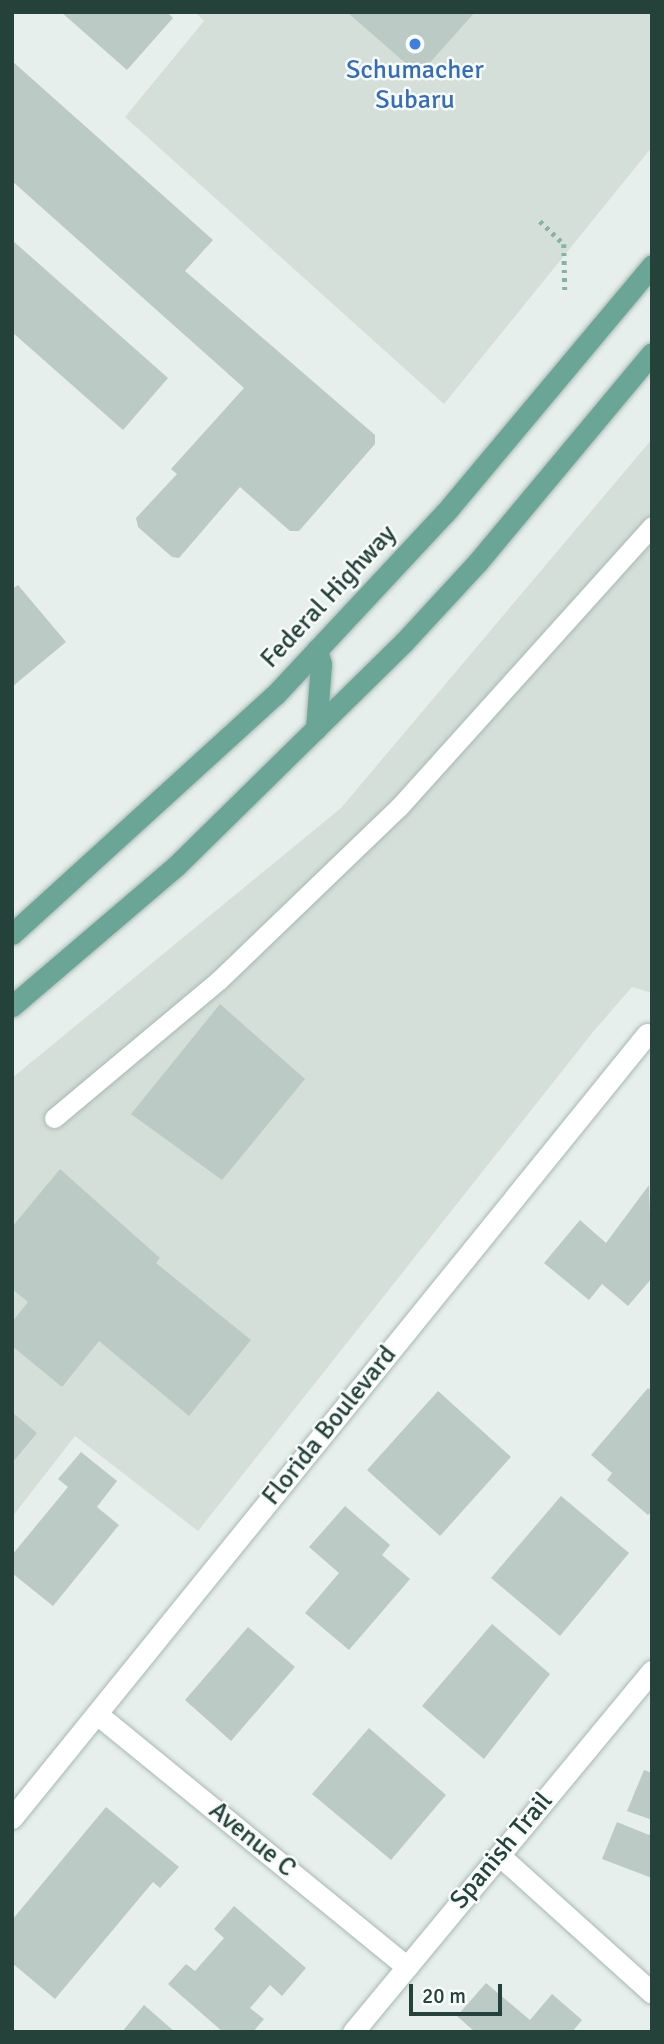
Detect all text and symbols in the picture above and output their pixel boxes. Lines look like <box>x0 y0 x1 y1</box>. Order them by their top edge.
marker: Schumacher Subaru <box>407 36 423 52</box>
place label: Schumacher Subaru <box>346 55 484 116</box>
street label: Federal Highway <box>255 519 403 675</box>
street label: Florida Boulevard <box>256 1340 404 1512</box>
street label: Spanish Trail <box>444 1786 560 1916</box>
street label: Avenue C <box>202 1796 302 1884</box>
scale bar <box>412 1970 505 2014</box>
text: 20 m <box>422 1983 466 2009</box>

